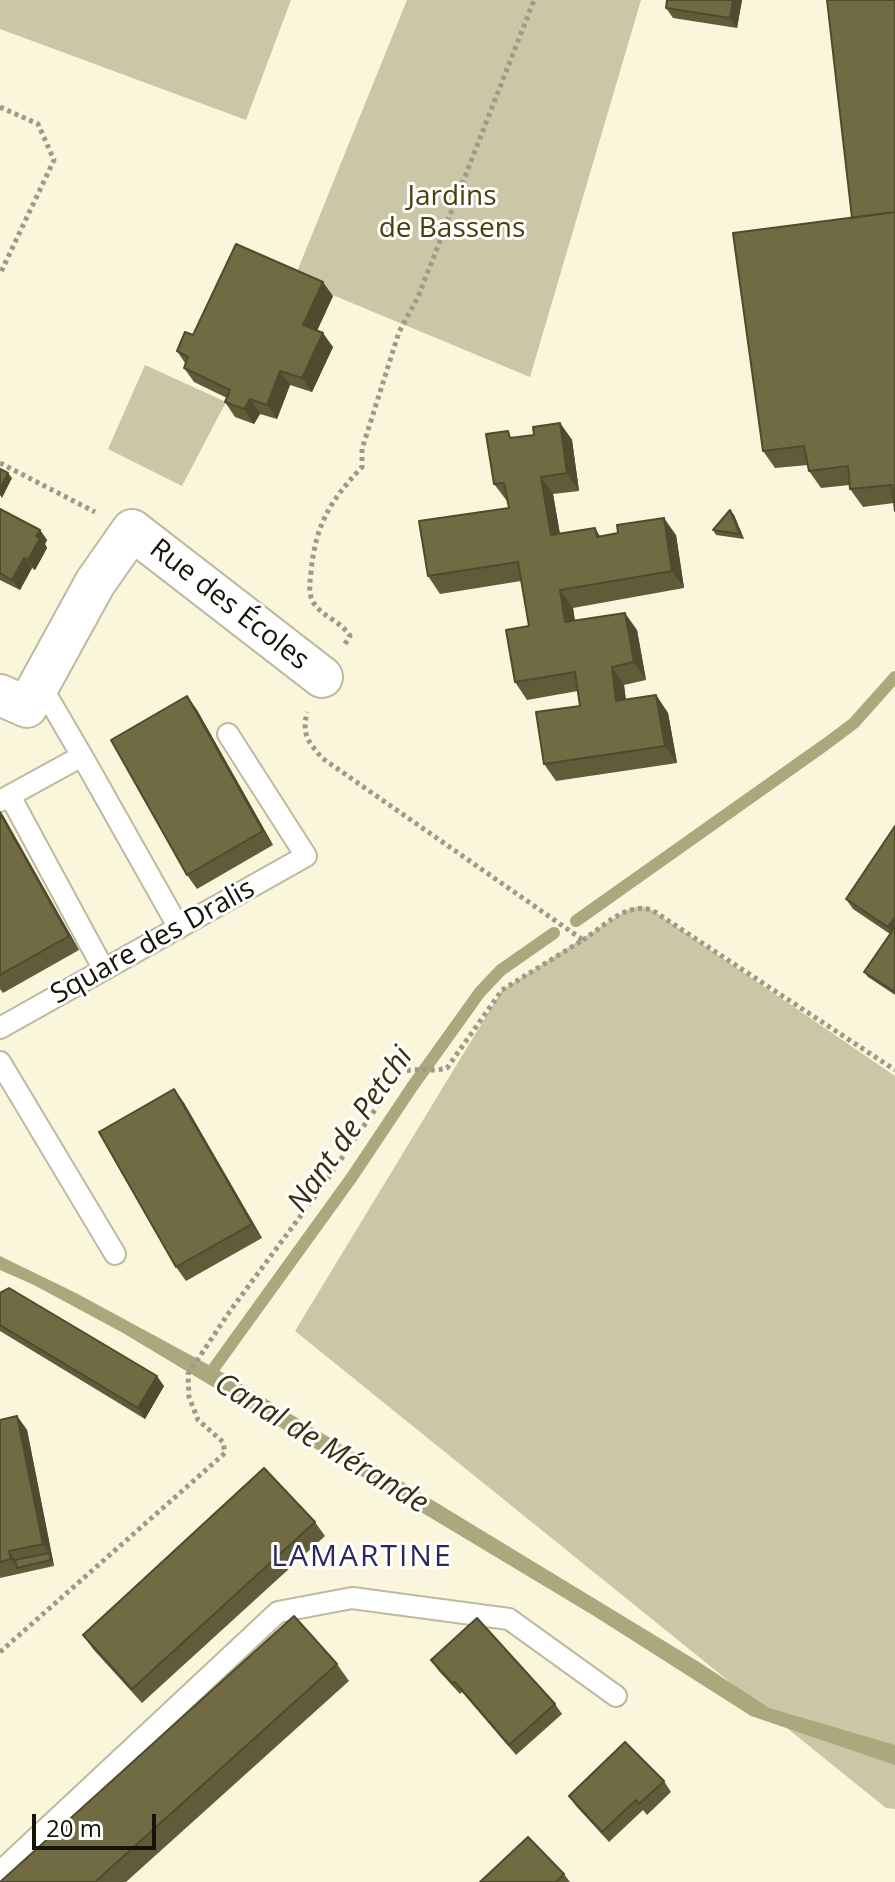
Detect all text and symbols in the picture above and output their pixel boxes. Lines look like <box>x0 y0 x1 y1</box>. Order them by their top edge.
park label: Jardins de Bassens <box>379 180 525 246</box>
street label: Rue des Écoles <box>143 532 315 678</box>
street label: Square des Dralis <box>45 872 261 1012</box>
water label: Nant de Petchi <box>281 1040 421 1220</box>
water label: Canal de Mérande <box>208 1366 434 1522</box>
district label: LAMARTINE <box>271 1539 453 1575</box>
scale bar <box>36 1798 160 1848</box>
text: 20 m <box>46 1811 102 1844</box>

